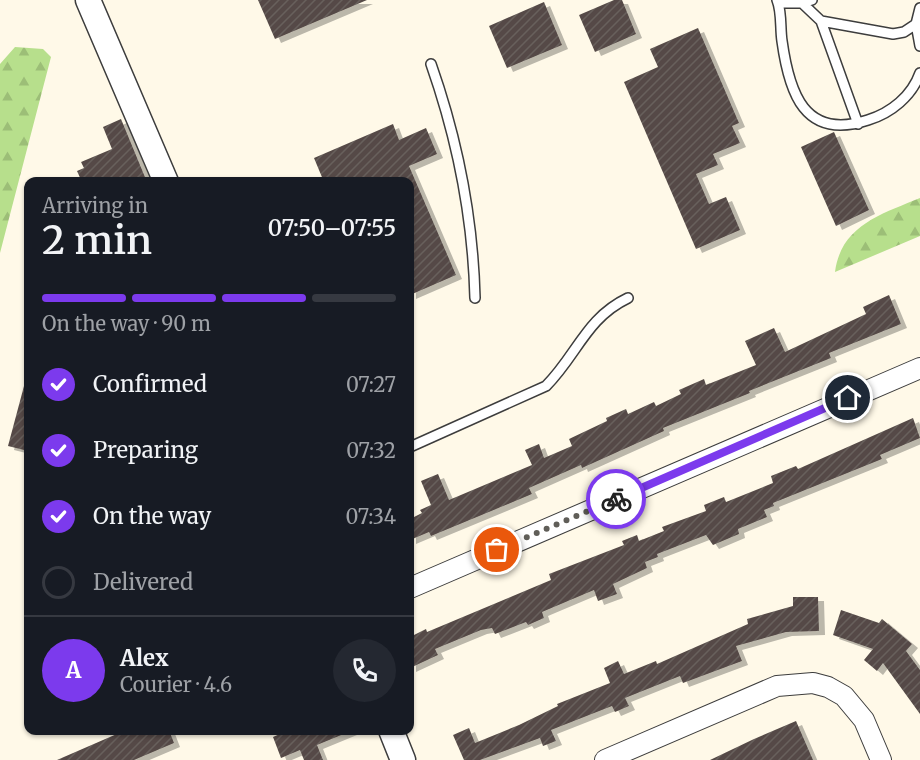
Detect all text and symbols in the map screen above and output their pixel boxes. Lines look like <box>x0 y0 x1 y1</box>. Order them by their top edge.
text: Arriving in <box>42 193 148 218</box>
text: 07:50–07:55 <box>268 214 396 242</box>
text: 2 min <box>42 216 152 265</box>
text: On the way · 90 m <box>42 311 211 336</box>
icon: check <box>42 368 75 401</box>
text: Confirmed <box>93 370 207 398</box>
text: 07:27 <box>346 372 396 397</box>
pin <box>822 372 873 423</box>
icon: home <box>831 381 864 414</box>
icon: check <box>42 434 75 467</box>
text: Preparing <box>93 436 198 464</box>
text: 07:32 <box>346 438 396 463</box>
courier <box>586 469 646 529</box>
icon: bike <box>600 483 633 516</box>
icon: check <box>42 500 75 533</box>
text: On the way <box>93 502 211 530</box>
text: 07:34 <box>345 504 396 529</box>
pin <box>471 524 522 575</box>
icon: bag <box>480 533 513 566</box>
text: Delivered <box>93 568 193 596</box>
button: phone <box>333 639 396 702</box>
text: Alex <box>120 644 169 672</box>
text: A <box>66 656 81 684</box>
text: Courier · 4.6 <box>120 672 232 697</box>

